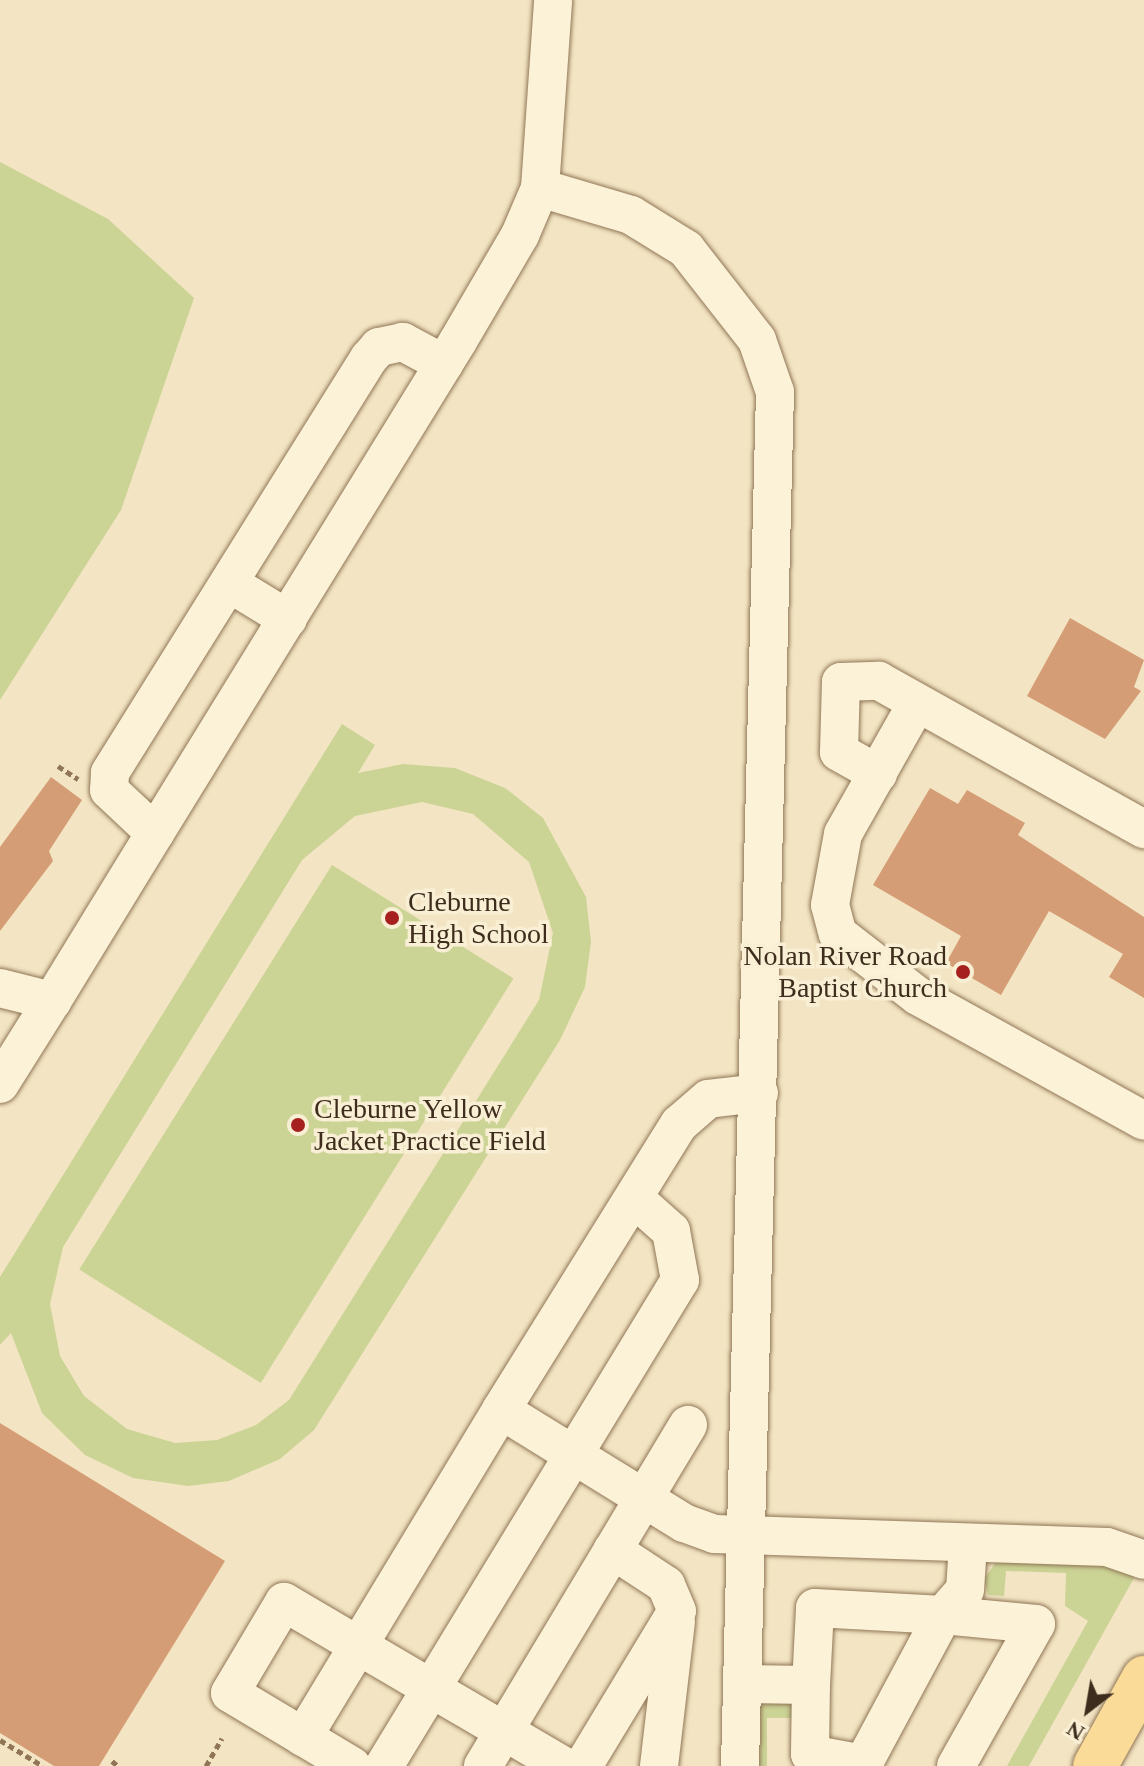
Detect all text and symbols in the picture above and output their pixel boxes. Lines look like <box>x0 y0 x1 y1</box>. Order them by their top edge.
place label: Cleburne High School <box>408 885 549 951</box>
marker: Cleburne High School <box>383 909 401 927</box>
place label: Nolan River Road Baptist Church <box>743 939 947 1005</box>
marker: Nolan River Road Baptist Church <box>954 963 972 981</box>
place label: Cleburne Yellow Jacket Practice Field <box>314 1092 546 1158</box>
marker: Cleburne Yellow Jacket Practice Field <box>289 1116 307 1134</box>
north arrow <box>1048 1670 1128 1750</box>
text: N <box>1062 1716 1089 1746</box>

